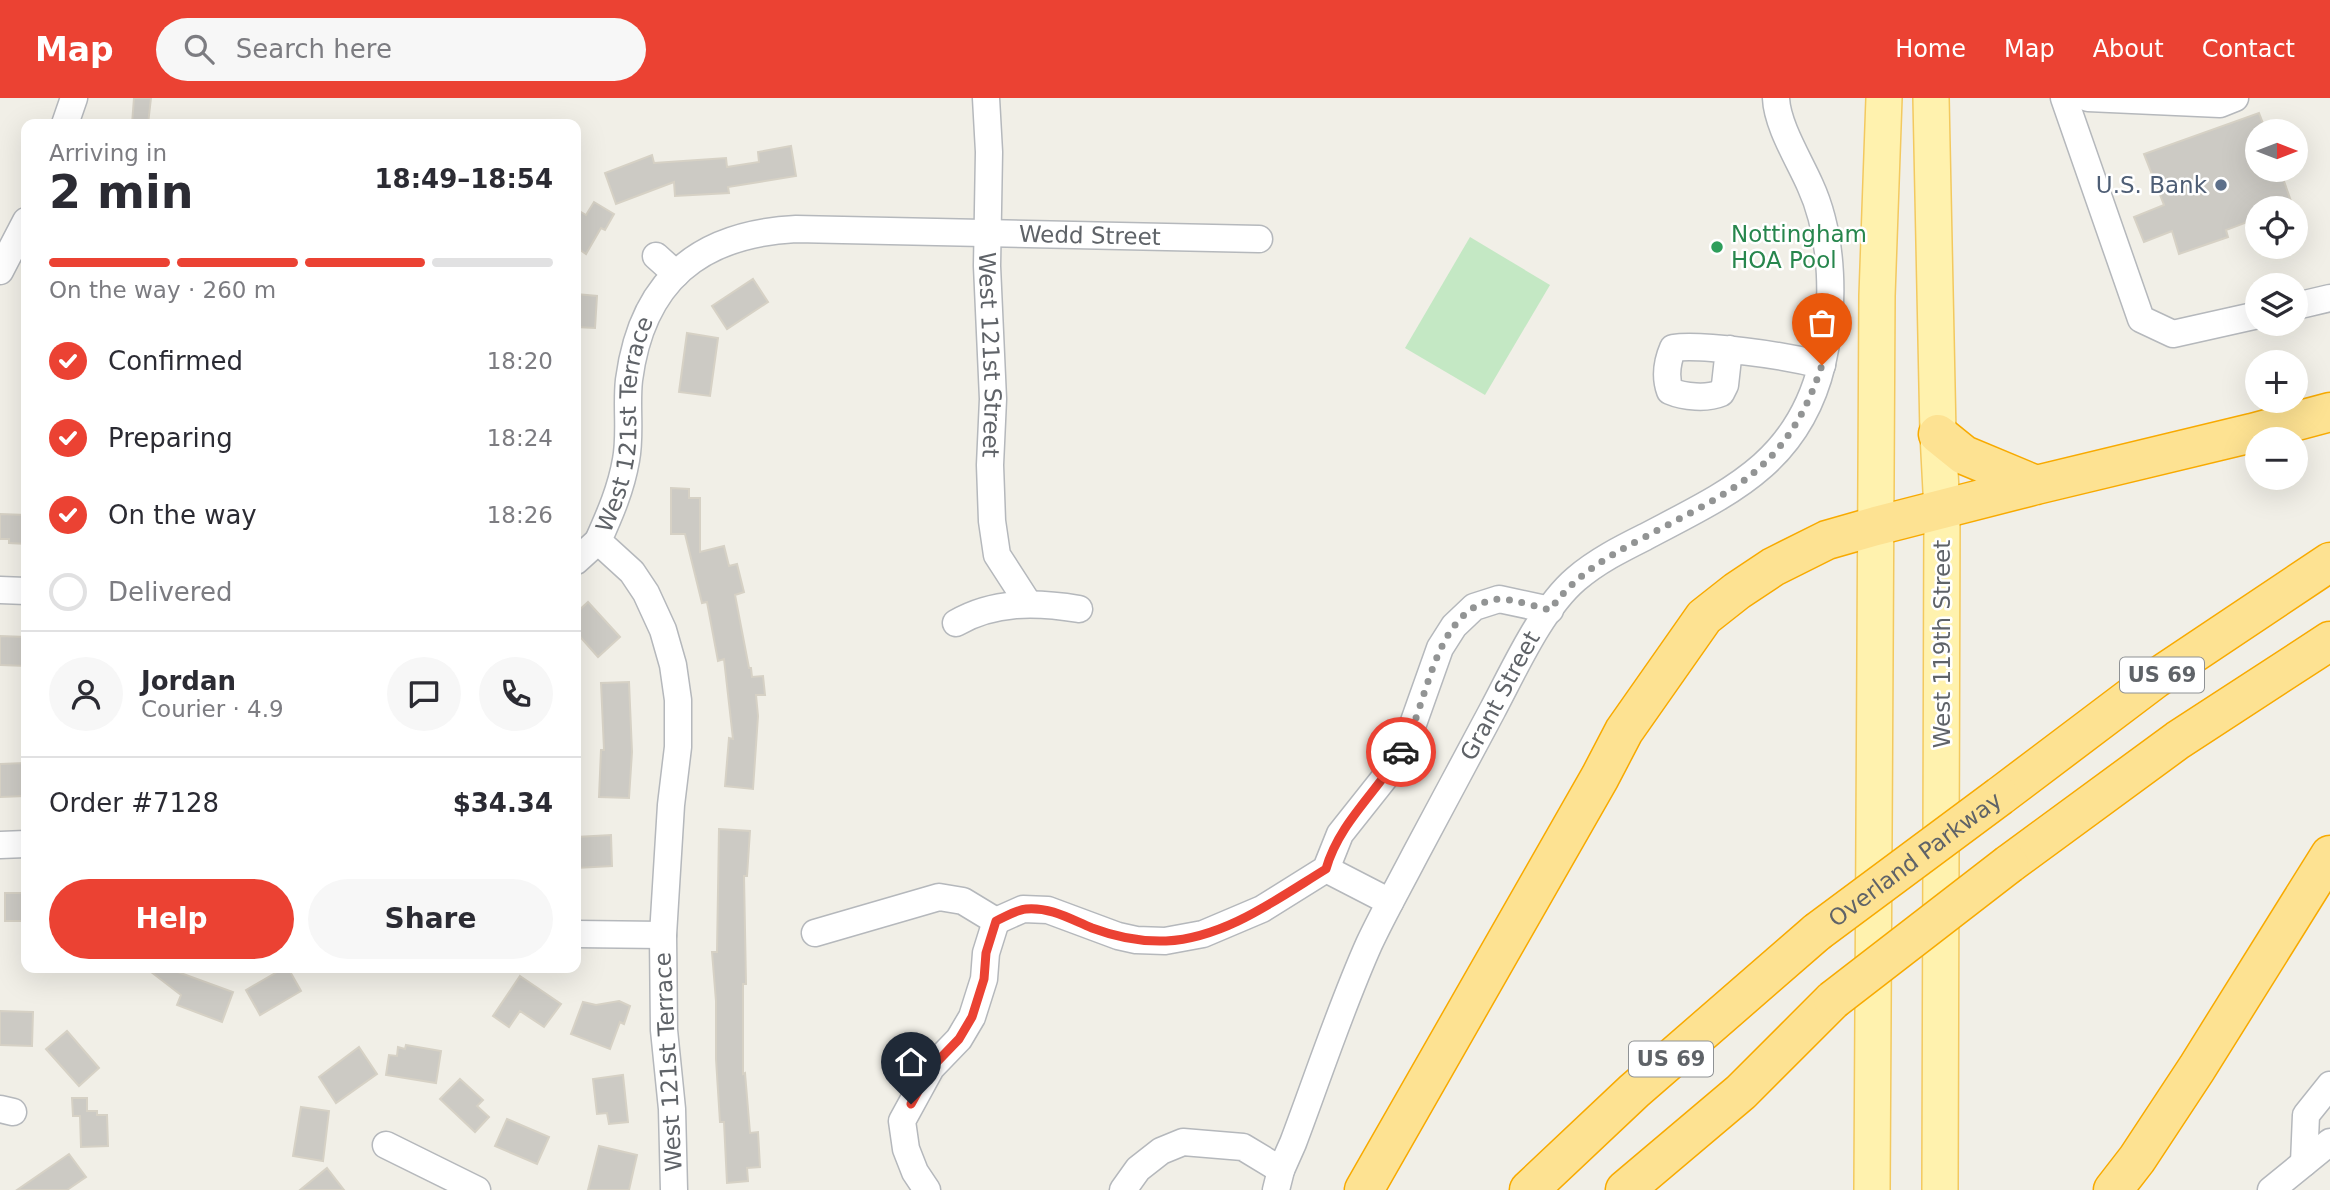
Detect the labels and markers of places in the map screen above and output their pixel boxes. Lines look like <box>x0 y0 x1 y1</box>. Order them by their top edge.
place label: U.S. Bank <box>2096 172 2208 198</box>
marker: U.S. Bank <box>2213 177 2229 193</box>
place label: Nottingham HOA Pool <box>1731 221 1867 273</box>
marker: Nottingham HOA Pool <box>1709 239 1725 255</box>
pin <box>1792 293 1852 365</box>
pin <box>881 1032 941 1104</box>

